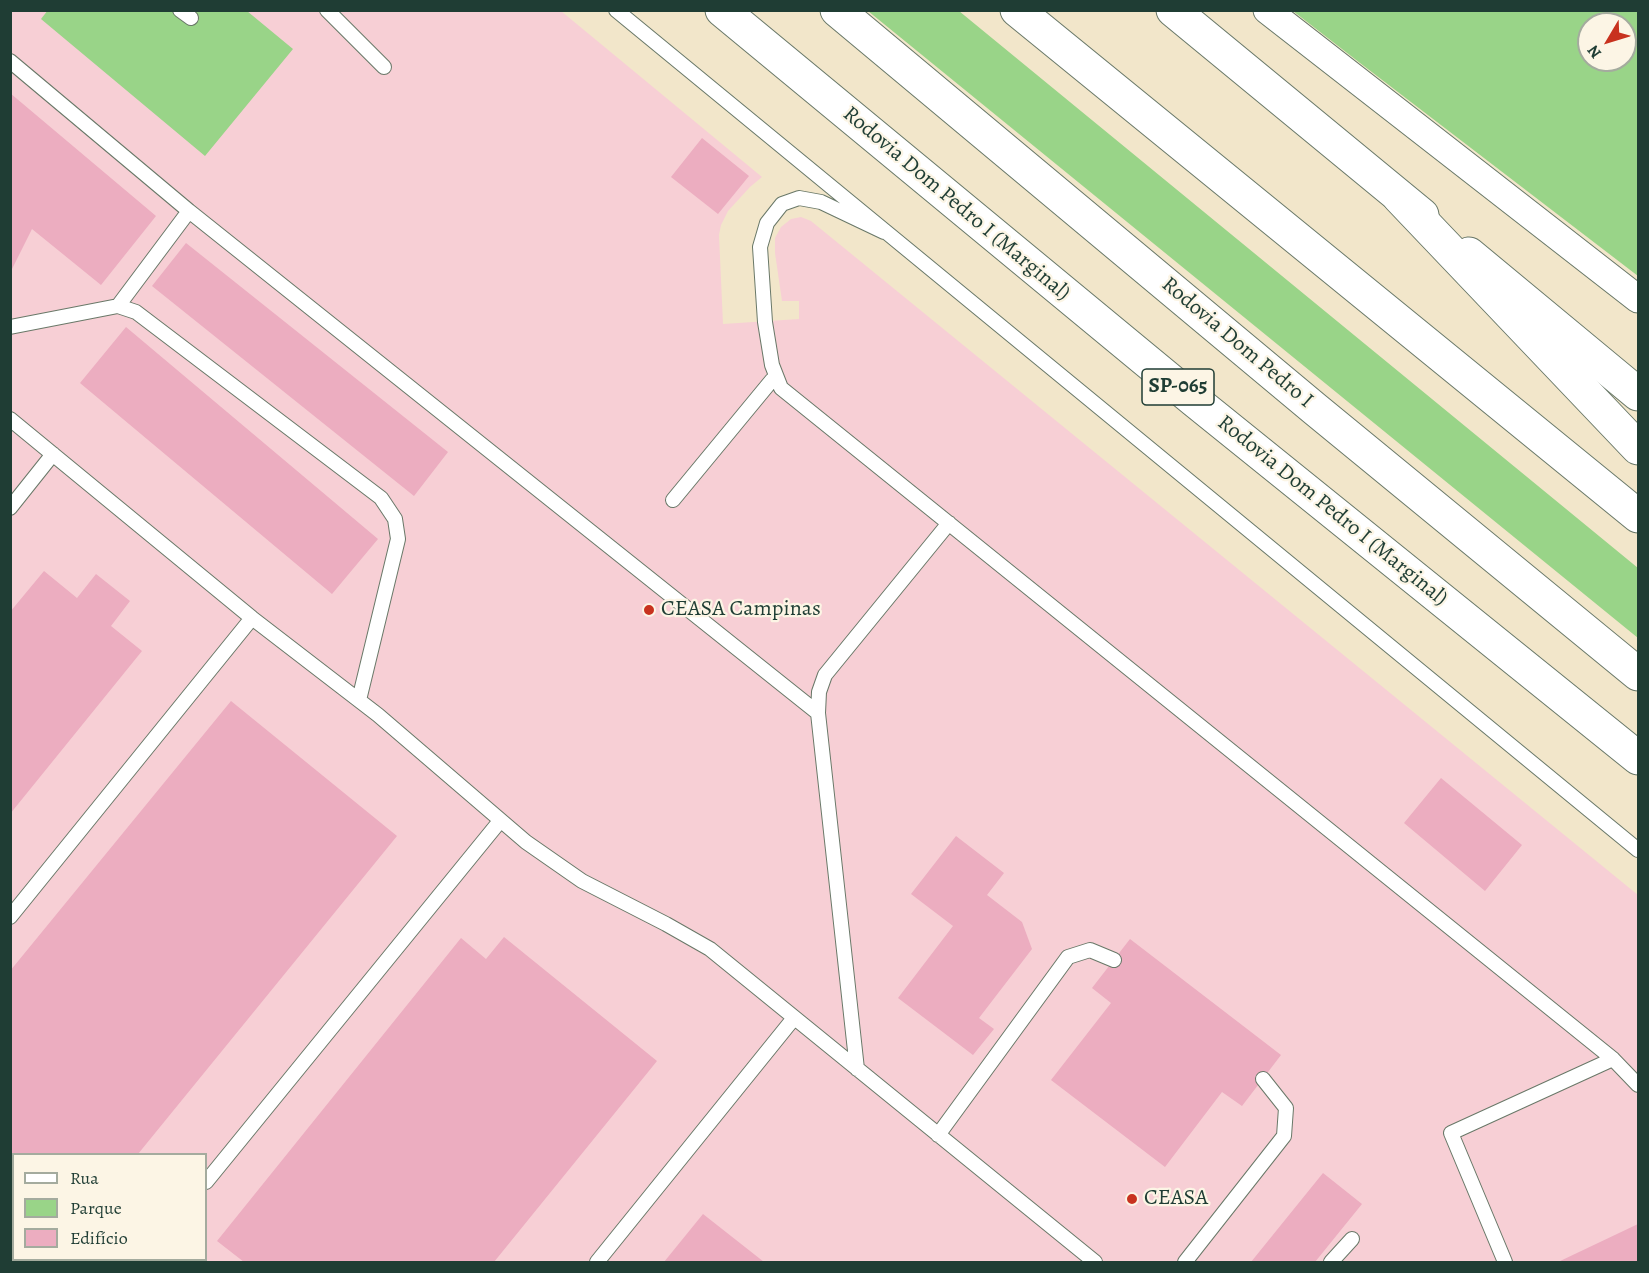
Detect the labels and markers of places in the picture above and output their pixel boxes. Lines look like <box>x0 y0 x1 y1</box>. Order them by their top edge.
place label: CEASA Campinas <box>661 597 821 623</box>
marker: CEASA Campinas <box>642 603 656 617</box>
place label: CEASA <box>1144 1186 1208 1212</box>
marker: CEASA <box>1125 1192 1139 1206</box>

